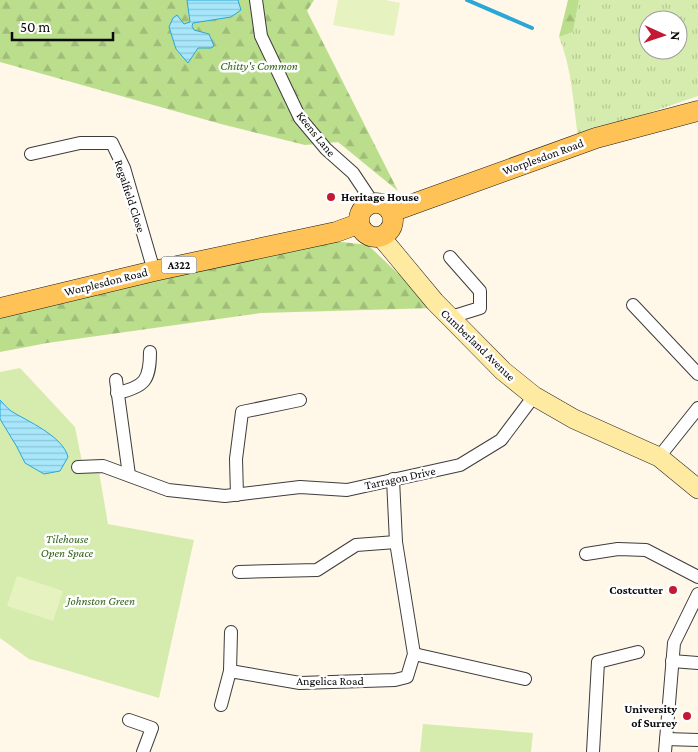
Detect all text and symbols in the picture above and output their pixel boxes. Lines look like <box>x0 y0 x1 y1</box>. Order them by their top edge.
scale bar <box>12 10 114 42</box>
north arrow <box>638 10 688 60</box>
text: 50 m <box>20 19 50 35</box>
text: N <box>668 30 684 41</box>
park label: Chitty's Common <box>220 59 298 73</box>
street label: Keens Lane <box>294 109 338 159</box>
street label: Worplesdon Road <box>500 136 586 178</box>
street label: Regalfield Close <box>112 158 148 234</box>
place label: Heritage House <box>341 190 419 204</box>
marker: Heritage House <box>325 191 337 203</box>
road number: A322 <box>162 256 196 274</box>
street label: Worplesdon Road <box>63 265 150 299</box>
street label: Cumberland Avenue <box>438 306 518 384</box>
street label: Tarragon Drive <box>363 464 437 492</box>
park label: Tilehouse Open Space <box>41 532 94 560</box>
place label: Costcutter <box>609 583 663 597</box>
marker: Costcutter <box>667 584 679 596</box>
park label: Johnston Green <box>65 594 135 608</box>
street label: Angelica Road <box>296 674 365 688</box>
place label: University of Surrey <box>624 702 677 730</box>
marker: University of Surrey <box>681 710 693 722</box>

